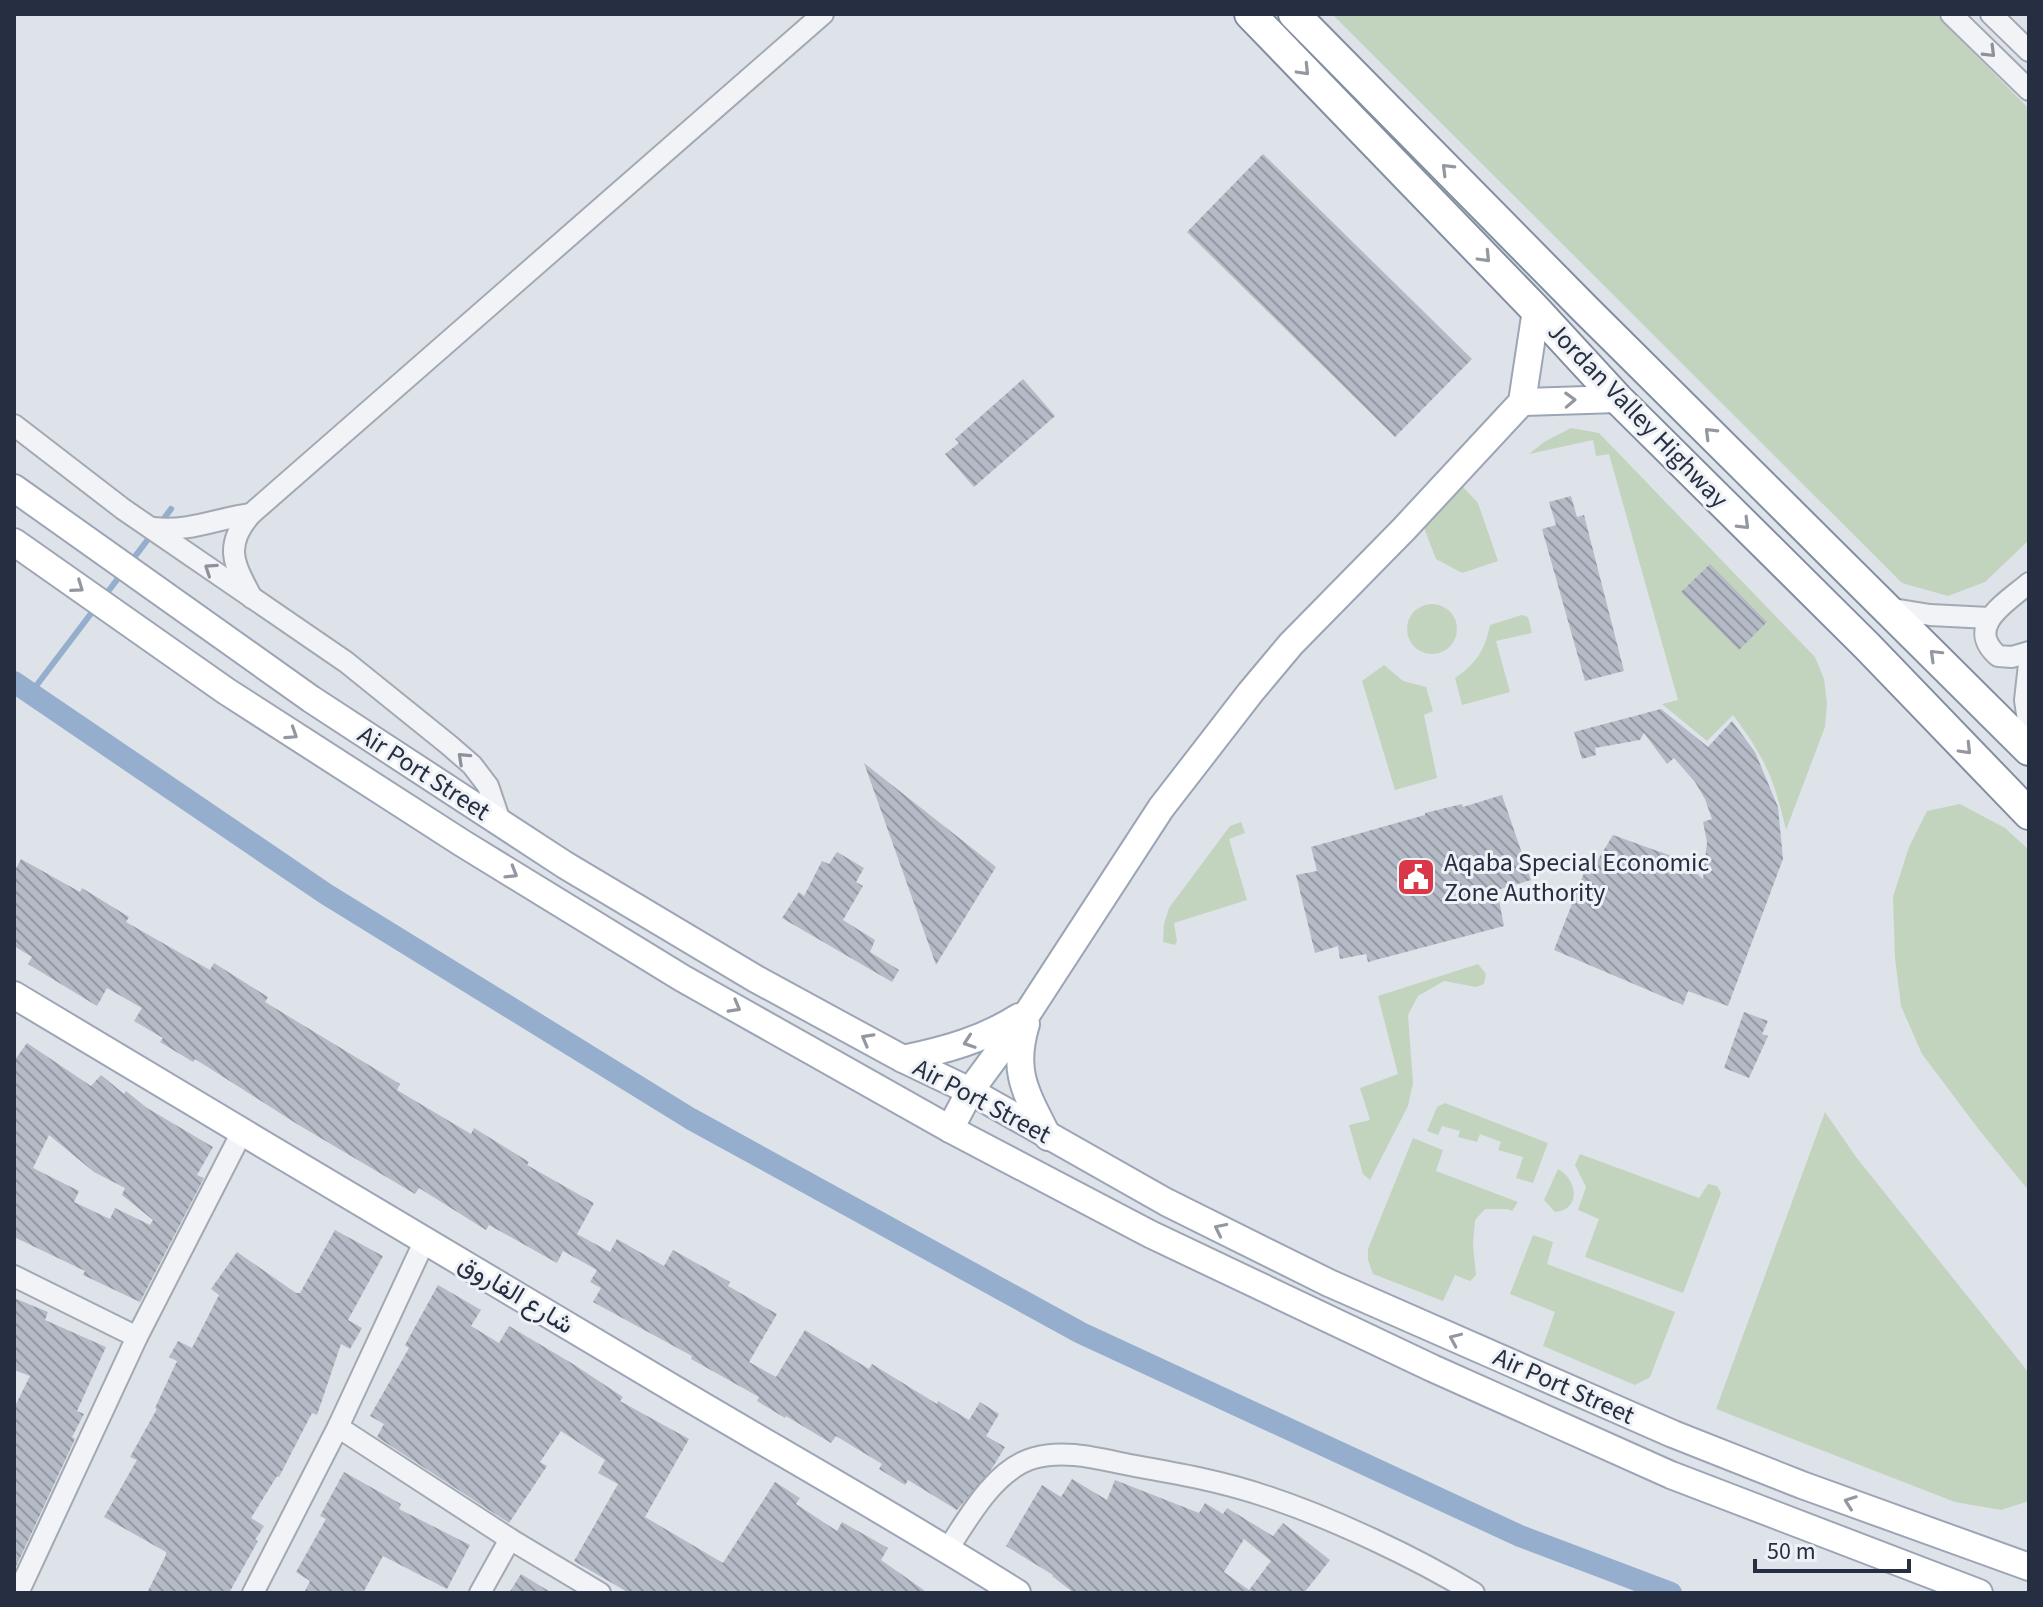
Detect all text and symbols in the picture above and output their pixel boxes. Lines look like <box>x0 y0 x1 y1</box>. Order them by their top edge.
one-way arrow <box>1981 43 1995 57</box>
one-way arrow <box>1295 61 1309 75</box>
one-way arrow <box>1442 164 1456 178</box>
one-way arrow <box>1475 248 1490 262</box>
street label: Jordan Valley Highway <box>1539 314 1737 516</box>
one-way arrow <box>1564 392 1577 409</box>
one-way arrow <box>1705 427 1719 442</box>
one-way arrow <box>1735 515 1749 529</box>
one-way arrow <box>204 564 219 579</box>
one-way arrow <box>69 577 83 592</box>
one-way arrow <box>1930 649 1944 664</box>
street label: Air Port Street <box>351 716 498 830</box>
one-way arrow <box>284 724 298 739</box>
one-way arrow <box>1956 740 1971 754</box>
one-way arrow <box>458 753 473 767</box>
place label: Aqaba Special Economic Zone Authority <box>1444 844 1709 911</box>
public building icon: Aqaba Special Economic Zone Authority <box>1395 856 1437 898</box>
one-way arrow <box>503 863 518 879</box>
one-way arrow <box>726 997 740 1013</box>
one-way arrow <box>963 1033 977 1049</box>
one-way arrow <box>861 1034 876 1049</box>
street label: Air Port Street <box>907 1049 1058 1153</box>
one-way arrow <box>1213 1223 1228 1239</box>
street label: شارع الفاروق <box>451 1245 581 1343</box>
one-way arrow <box>1449 1332 1463 1348</box>
street label: Air Port Street <box>1487 1338 1641 1434</box>
one-way arrow <box>1844 1496 1858 1512</box>
scale bar <box>1755 1523 1909 1573</box>
text: 50 m <box>1767 1534 1816 1569</box>

